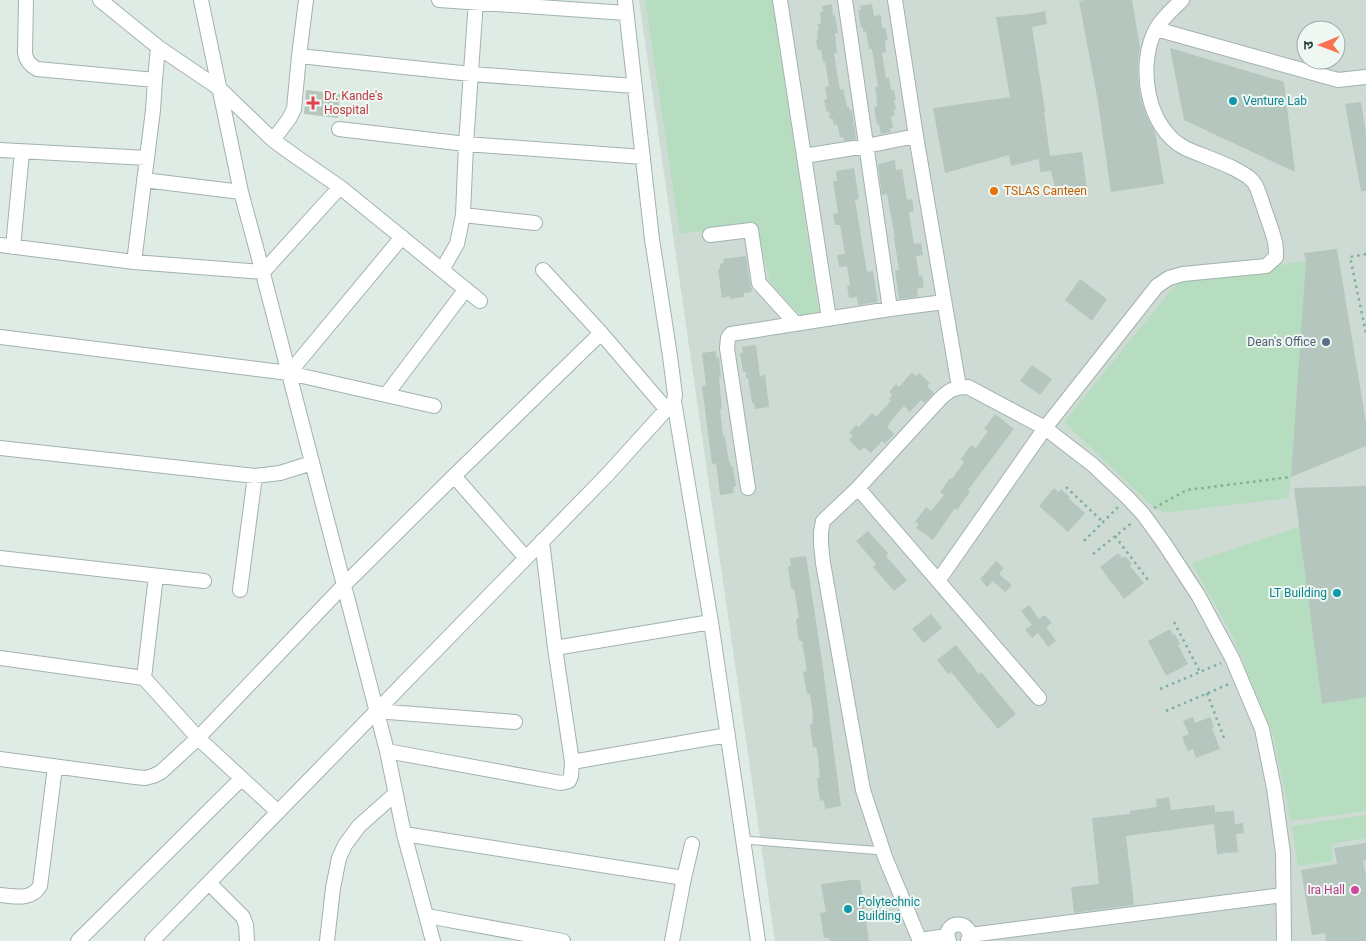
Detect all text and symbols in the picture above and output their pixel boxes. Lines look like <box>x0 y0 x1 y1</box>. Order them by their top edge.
north arrow <box>1296 20 1346 70</box>
text: उ <box>1300 40 1316 49</box>
place label: Dr. Kande's Hospital <box>324 89 383 117</box>
place label: Venture Lab <box>1243 94 1307 108</box>
marker: Venture Lab <box>1227 95 1239 107</box>
marker: Dr. Kande's Hospital <box>306 96 320 110</box>
place label: TSLAS Canteen <box>1004 184 1087 198</box>
marker: TSLAS Canteen <box>988 185 1000 197</box>
place label: Dean's Office <box>1247 335 1316 349</box>
marker: Dean's Office <box>1320 336 1332 348</box>
place label: LT Building <box>1269 586 1327 600</box>
marker: LT Building <box>1331 587 1343 599</box>
place label: Ira Hall <box>1307 883 1345 897</box>
marker: Ira Hall <box>1349 884 1361 896</box>
place label: Polytechnic Building <box>858 895 920 923</box>
marker: Polytechnic Building <box>842 903 854 915</box>

